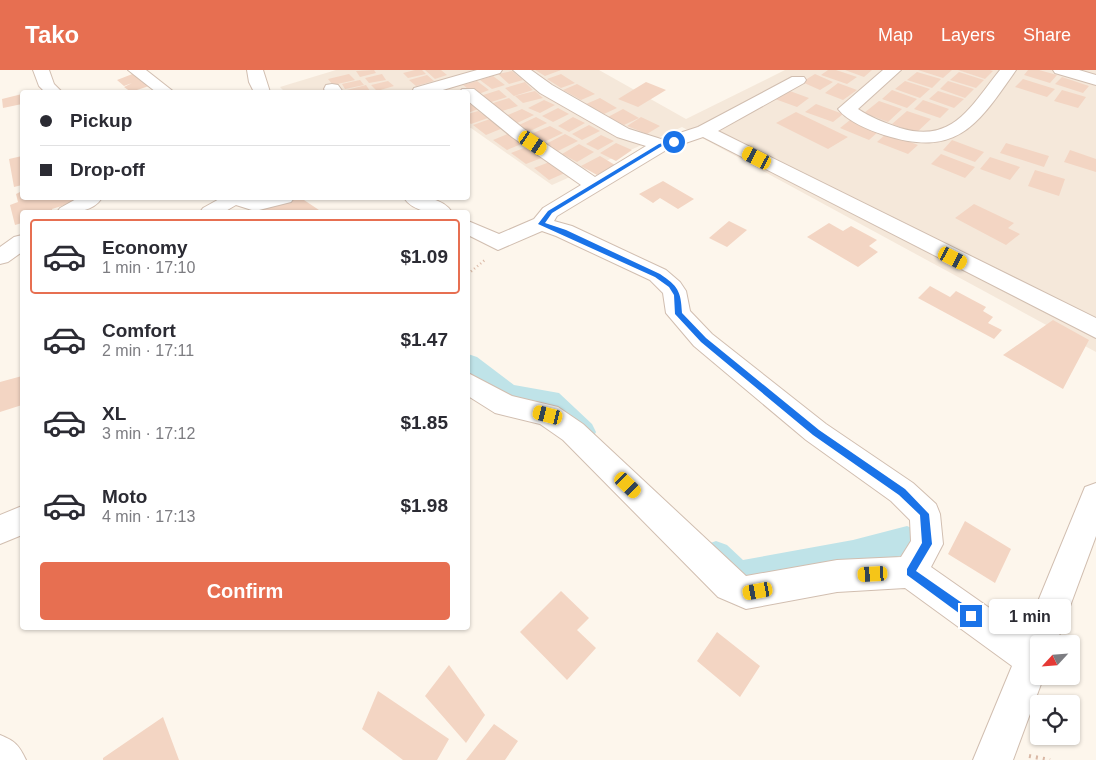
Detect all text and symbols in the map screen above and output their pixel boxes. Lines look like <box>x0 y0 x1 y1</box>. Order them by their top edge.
text: Tako <box>25 21 79 48</box>
text: Map <box>878 25 913 45</box>
text: Layers <box>941 25 995 45</box>
text: Share <box>1023 25 1071 45</box>
text: Pickup <box>70 110 132 131</box>
car <box>516 128 549 158</box>
route start <box>663 131 685 153</box>
car <box>740 145 773 171</box>
text: Drop-off <box>70 159 145 180</box>
icon: car <box>42 234 87 279</box>
text: Economy <box>102 237 188 258</box>
car <box>936 245 969 271</box>
text: $1.09 <box>400 246 448 267</box>
text: 1 min · 17:10 <box>102 259 195 276</box>
icon: car <box>42 317 87 362</box>
text: Comfort <box>102 320 176 341</box>
text: $1.47 <box>400 329 448 350</box>
text: 2 min · 17:11 <box>102 342 194 359</box>
icon: car <box>42 400 87 445</box>
text: XL <box>102 403 126 424</box>
car <box>531 404 564 426</box>
text: $1.85 <box>400 412 448 433</box>
text: 3 min · 17:12 <box>102 425 195 442</box>
car <box>611 469 644 501</box>
icon: car <box>42 483 87 528</box>
text: Moto <box>102 486 147 507</box>
text: $1.98 <box>400 495 448 516</box>
text: 4 min · 17:13 <box>102 508 195 525</box>
button: Confirm <box>40 562 450 620</box>
car <box>857 566 888 582</box>
car <box>741 581 774 601</box>
callout: 1 min <box>988 598 1071 634</box>
route end <box>960 605 982 627</box>
text: 1 min <box>1009 608 1051 625</box>
north arrow <box>1030 635 1080 685</box>
map controls <box>1030 635 1080 745</box>
button: locate <box>1030 695 1080 745</box>

